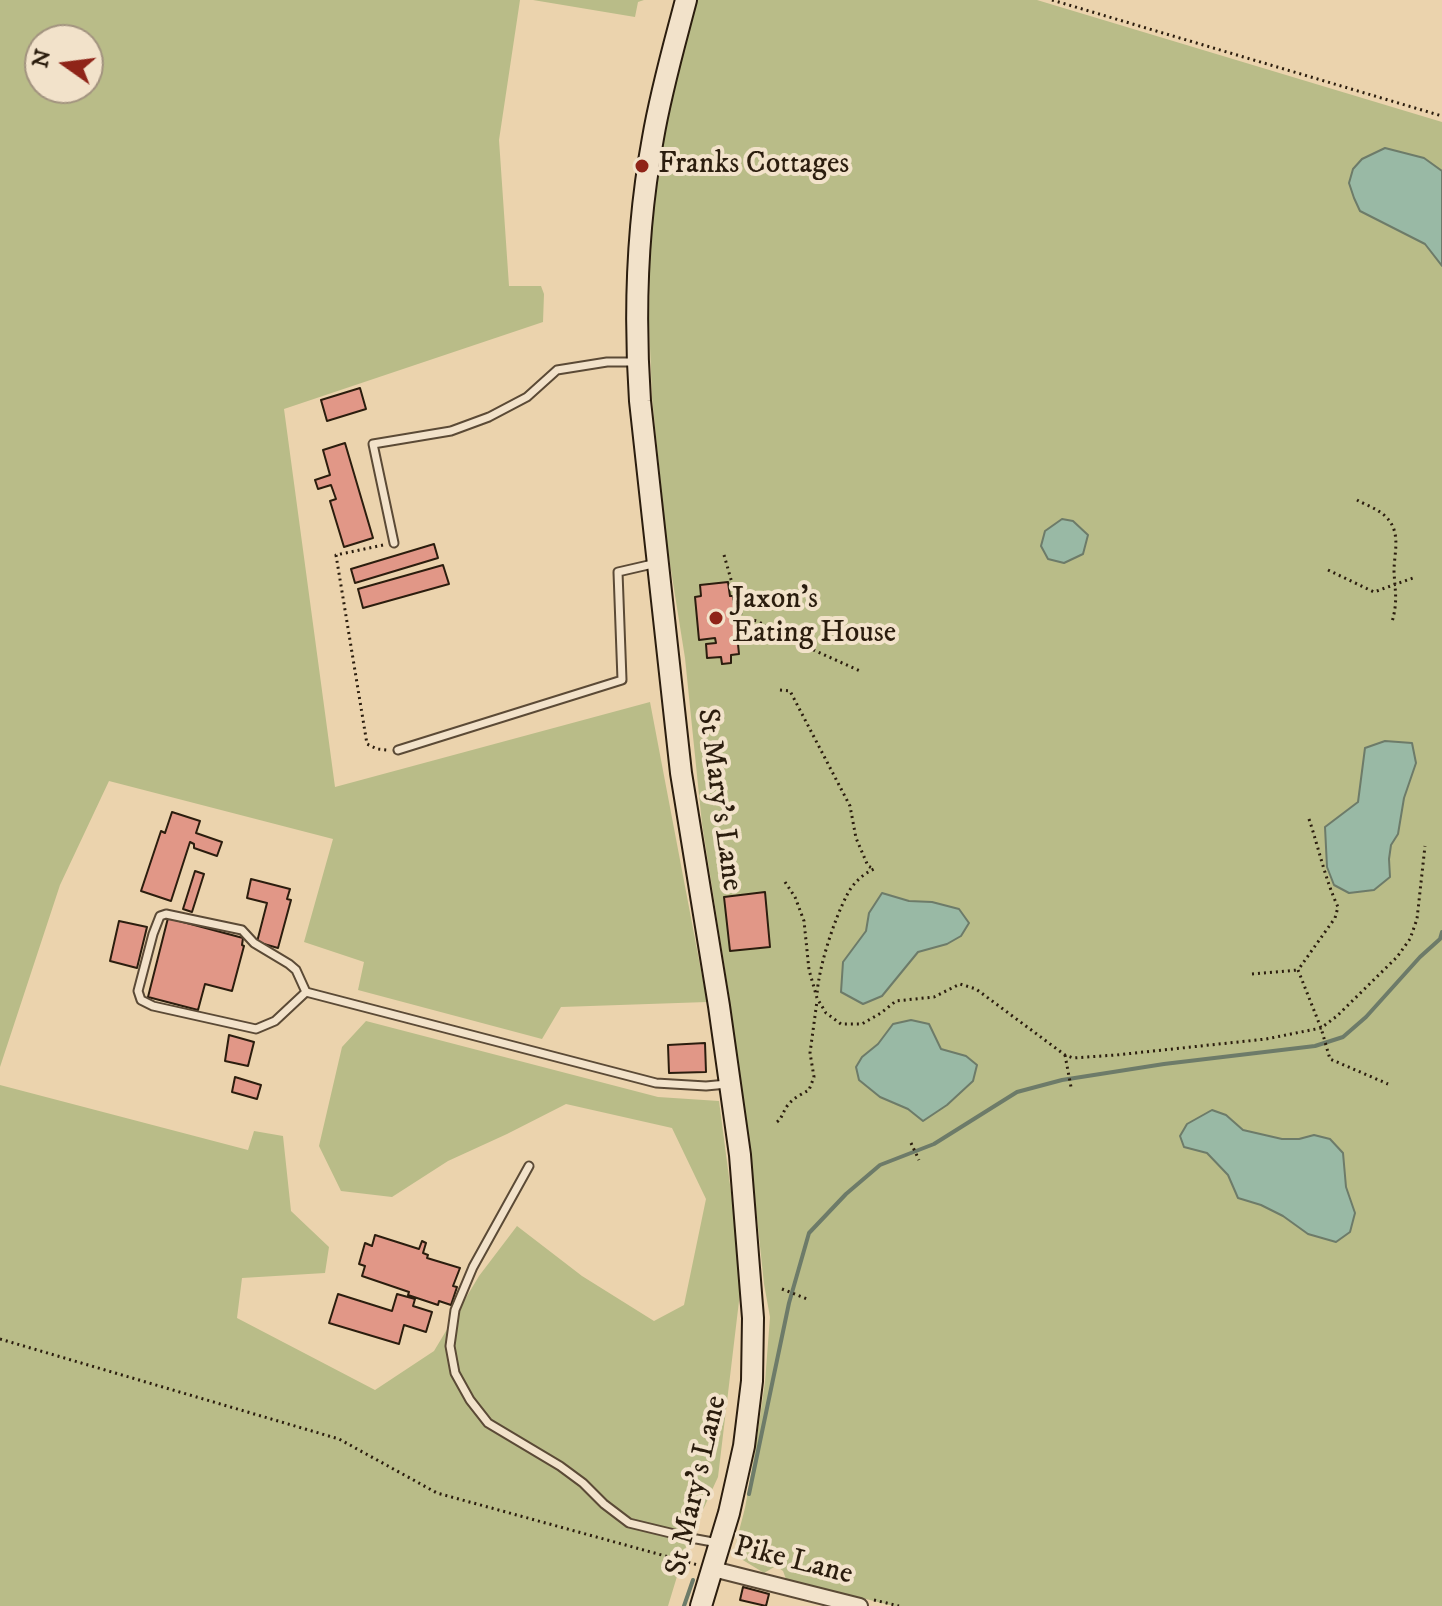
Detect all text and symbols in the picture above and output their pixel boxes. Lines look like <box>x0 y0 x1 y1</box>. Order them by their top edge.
north arrow <box>24 24 104 104</box>
text: N <box>27 47 57 71</box>
place label: Franks Cottages <box>658 148 849 184</box>
marker: Franks Cottages <box>633 157 651 175</box>
place label: Jaxon's Eating House <box>732 583 896 654</box>
marker: Jaxon's Eating House <box>707 609 725 627</box>
street label: St Mary's Lane <box>687 706 749 894</box>
street label: St Mary's Lane <box>660 1392 736 1580</box>
street label: Pike Lane <box>730 1530 856 1594</box>

